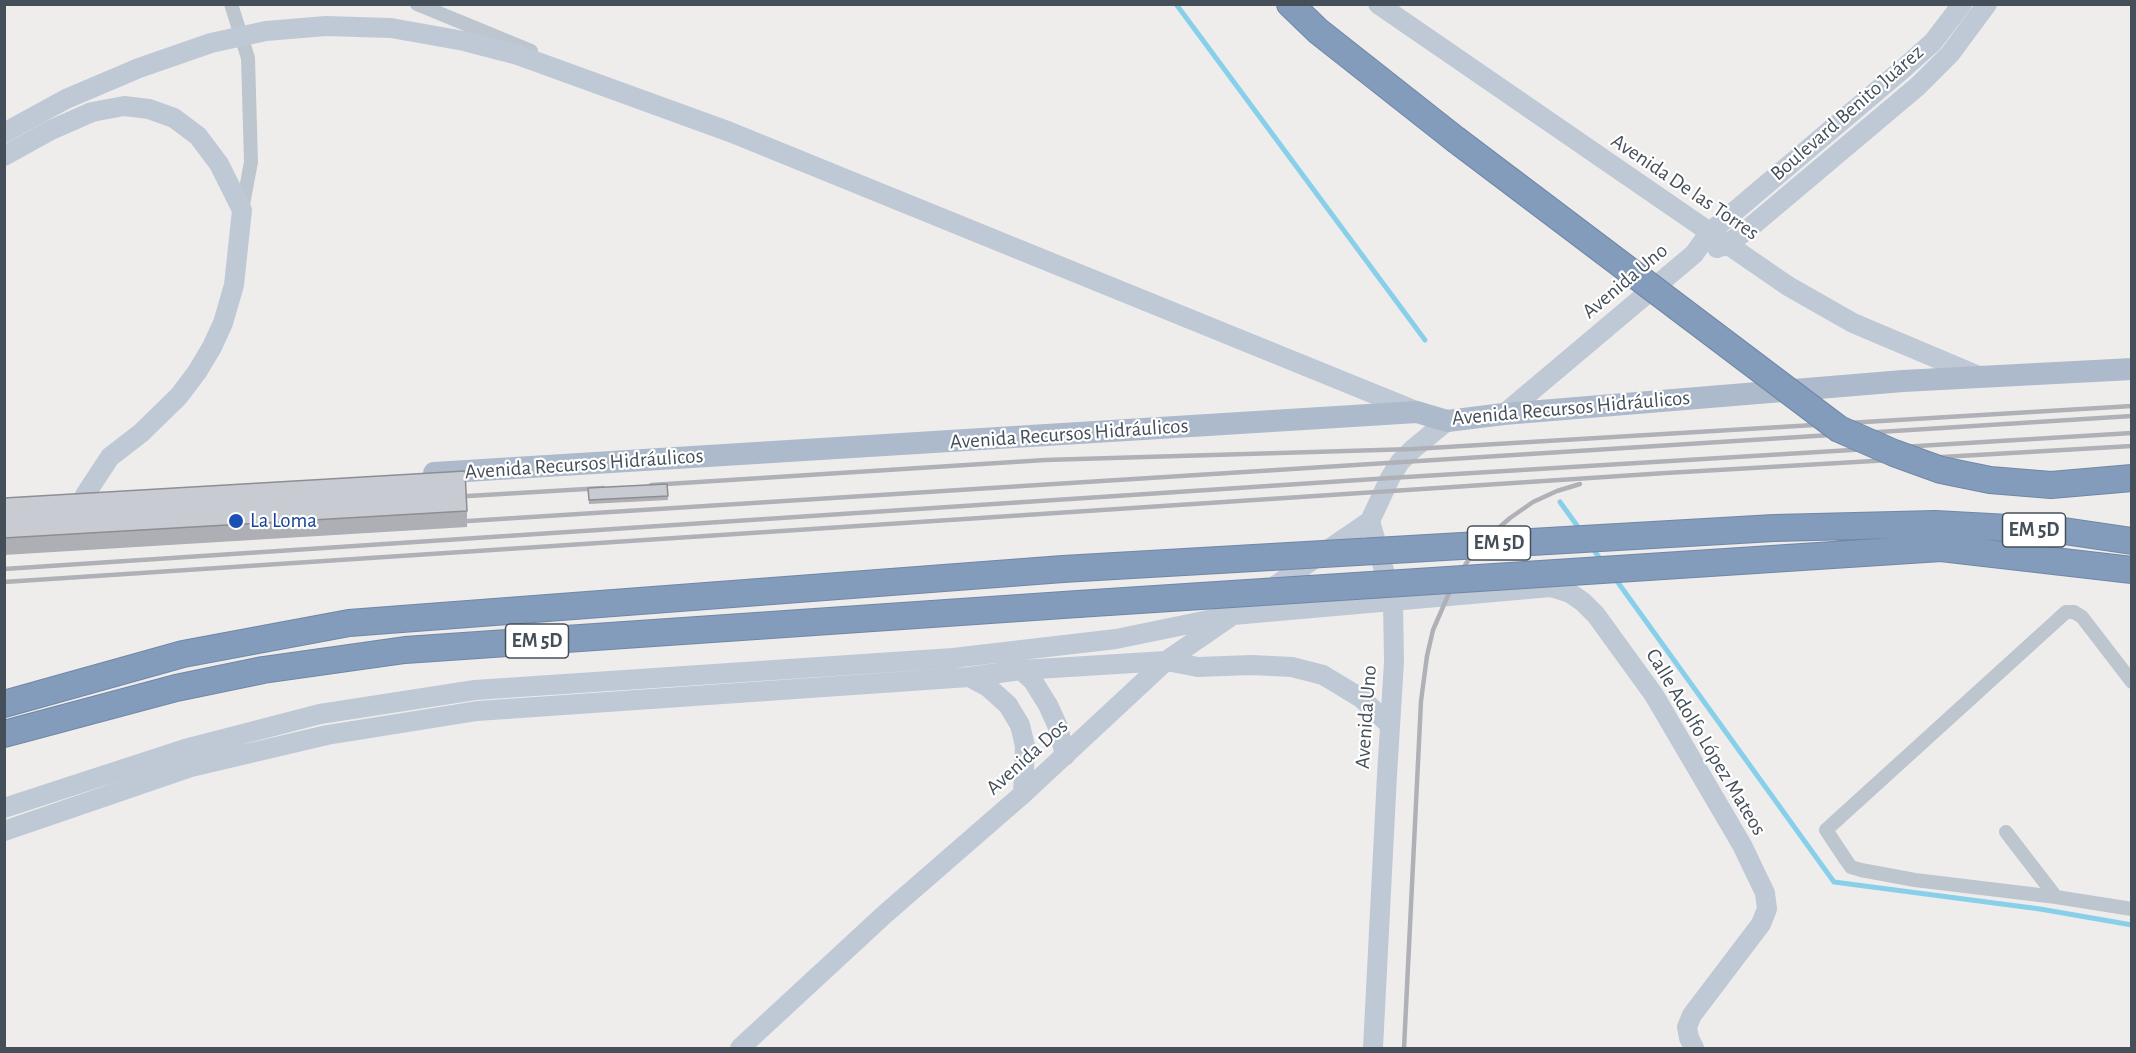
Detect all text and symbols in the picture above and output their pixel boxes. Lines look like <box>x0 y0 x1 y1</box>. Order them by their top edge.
street label: Boulevard Benito Juárez <box>1765 40 1929 186</box>
street label: Avenida De las Torres <box>1606 128 1764 246</box>
street label: Avenida Uno <box>1577 238 1673 324</box>
street label: Avenida Recursos Hidráulicos <box>1451 385 1691 431</box>
street label: Avenida Recursos Hidráulicos <box>949 413 1189 455</box>
street label: Avenida Recursos Hidráulicos <box>464 443 704 485</box>
place label: La Loma <box>250 508 317 534</box>
marker: La Loma <box>227 512 245 530</box>
road number: EM 5D <box>2002 513 2066 547</box>
road number: EM 5D <box>1468 526 1530 560</box>
road number: EM 5D <box>506 624 568 658</box>
street label: Calle Adolfo López Mateos <box>1640 644 1772 840</box>
street label: Avenida Uno <box>1350 664 1382 770</box>
street label: Avenida Dos <box>981 714 1073 800</box>

